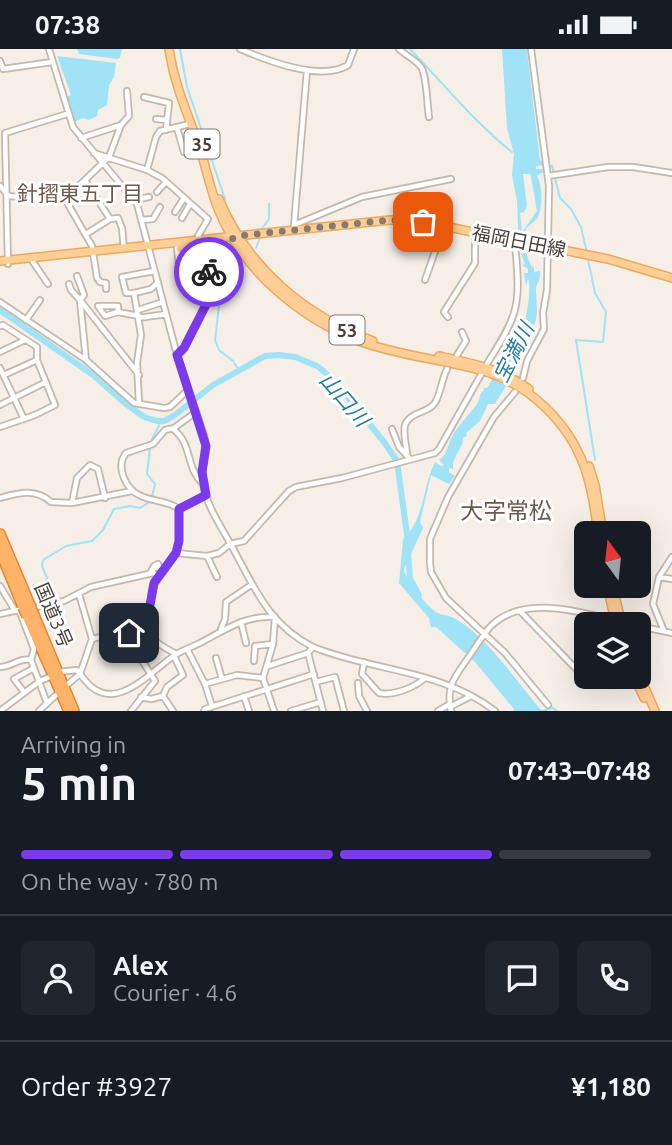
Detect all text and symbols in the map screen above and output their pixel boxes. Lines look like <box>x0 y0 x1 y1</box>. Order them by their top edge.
text: 07:38 <box>35 10 100 39</box>
road number: 35 <box>184 129 220 159</box>
district label: 針摺東五丁目 <box>17 181 143 205</box>
pin <box>393 192 453 252</box>
icon: bag <box>404 203 442 241</box>
street label: 福岡日田線 <box>470 221 568 261</box>
courier <box>174 237 244 307</box>
icon: bike <box>190 253 228 291</box>
road number: 53 <box>330 316 364 345</box>
water label: 宝満川 <box>488 317 539 386</box>
water label: 山口川 <box>315 367 376 432</box>
district label: 大字常松 <box>460 498 552 523</box>
north arrow <box>574 521 651 599</box>
map controls <box>574 521 651 689</box>
street label: 国道3号 <box>31 580 77 650</box>
pin <box>99 603 159 663</box>
button: layers <box>574 612 651 689</box>
icon: home <box>110 614 148 652</box>
text: Arriving in <box>21 732 126 757</box>
text: 07:43–07:48 <box>508 756 651 785</box>
text: 5 min <box>21 757 137 809</box>
text: On the way · 780 m <box>21 869 218 894</box>
button: person <box>21 941 95 1015</box>
button: chat <box>485 941 559 1015</box>
button: phone <box>577 941 651 1015</box>
text: Alex <box>113 951 168 980</box>
text: Courier · 4.6 <box>113 980 237 1005</box>
text: Order #3927 <box>21 1072 172 1101</box>
text: ¥1,180 <box>571 1072 651 1101</box>

